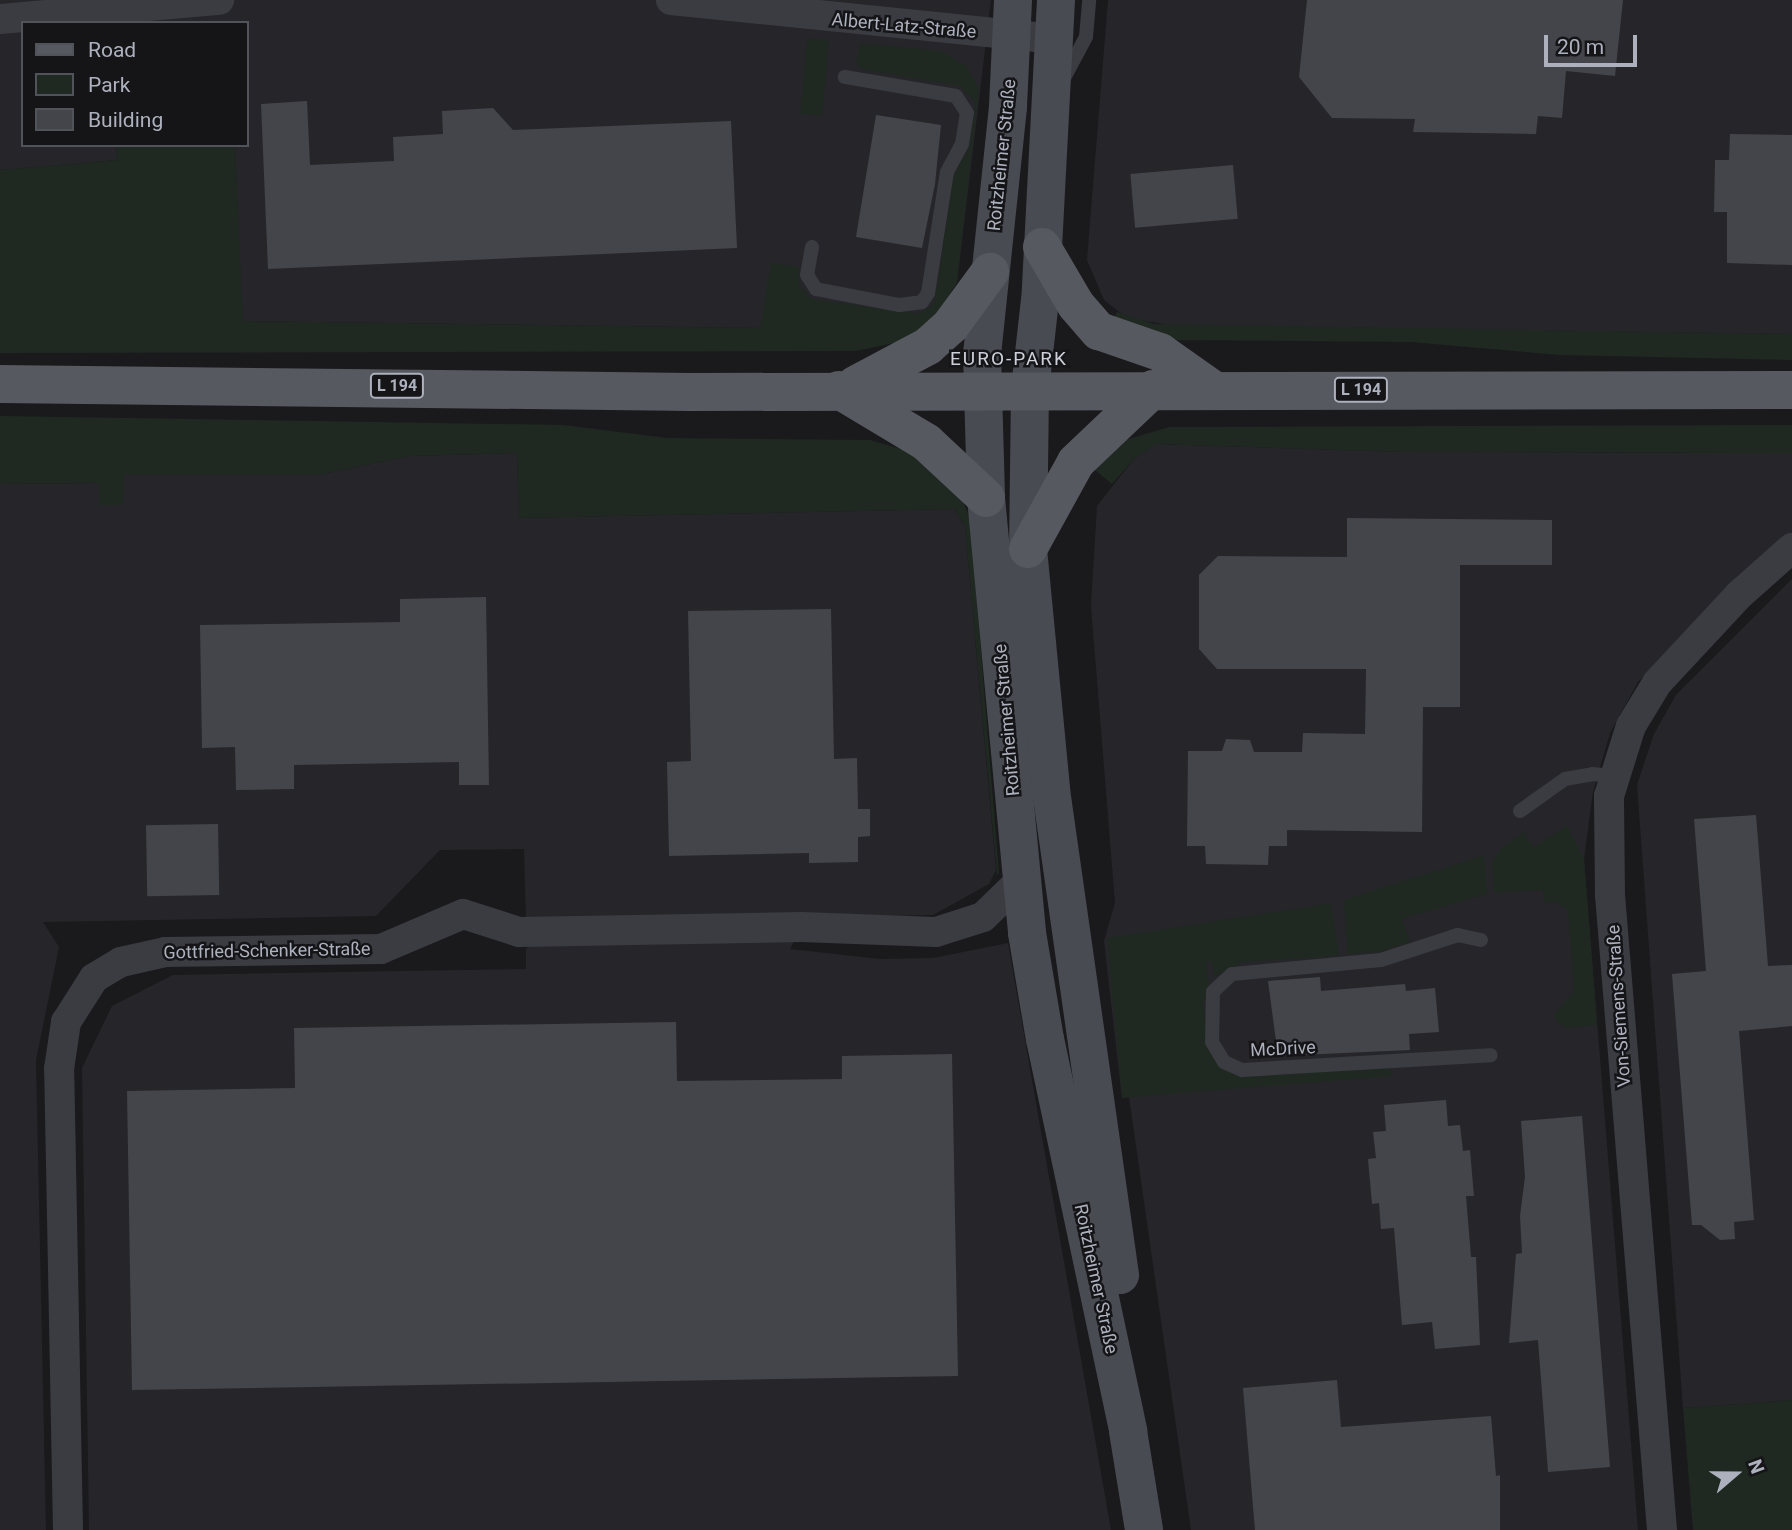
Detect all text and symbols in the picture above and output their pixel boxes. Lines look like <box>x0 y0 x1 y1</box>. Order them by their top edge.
street label: Albert-Latz-Straße <box>831 9 977 43</box>
legend <box>21 21 248 147</box>
scale bar <box>1547 21 1640 65</box>
text: 20 m <box>1557 35 1604 59</box>
text: Road <box>88 38 136 62</box>
text: Park <box>88 73 130 97</box>
street label: Roitzheimer Straße <box>983 78 1021 232</box>
text: Building <box>88 108 163 132</box>
district label: EURO-PARK <box>951 348 1067 370</box>
road number: L 194 <box>369 374 425 398</box>
road number: L 194 <box>1333 378 1389 402</box>
street label: Roitzheimer Straße <box>990 643 1024 797</box>
street label: Von-Siemens-Straße <box>1603 924 1635 1088</box>
street label: Gottfried-Schenker-Straße <box>163 938 371 964</box>
street label: McDrive <box>1250 1036 1316 1062</box>
street label: Roitzheimer Straße <box>1070 1202 1122 1356</box>
north arrow <box>1701 1439 1771 1509</box>
text: N <box>1743 1456 1769 1477</box>

